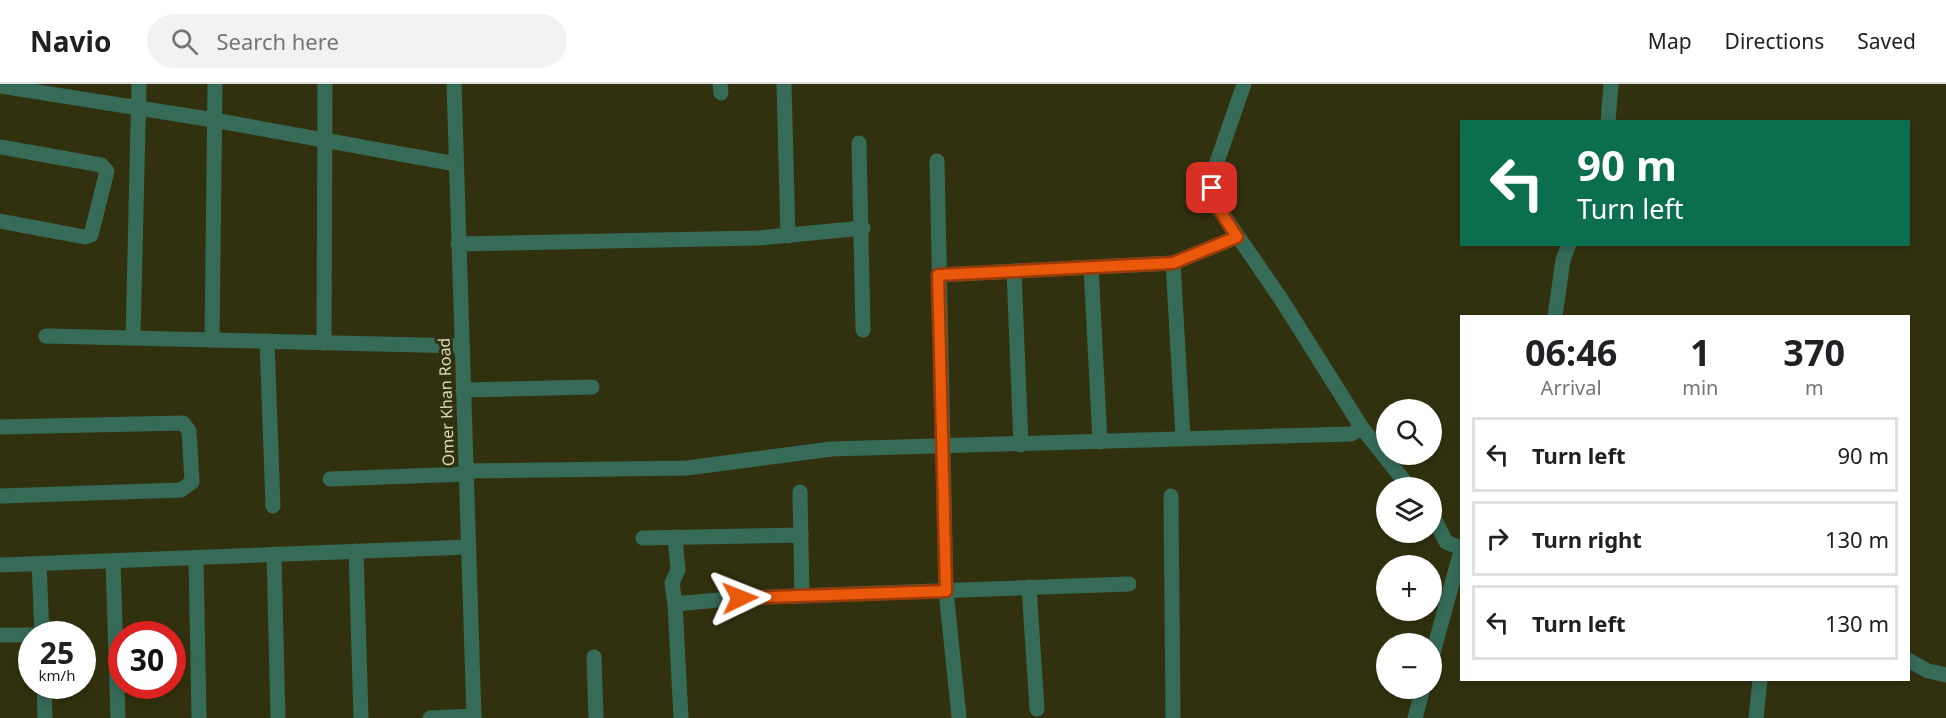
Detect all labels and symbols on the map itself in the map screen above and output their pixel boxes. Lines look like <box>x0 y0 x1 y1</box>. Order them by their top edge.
pin <box>1186 162 1237 213</box>
street label: Omer Khan Road <box>433 337 459 467</box>
position arrow <box>708 566 772 630</box>
speed limit sign: 30 <box>108 621 186 699</box>

